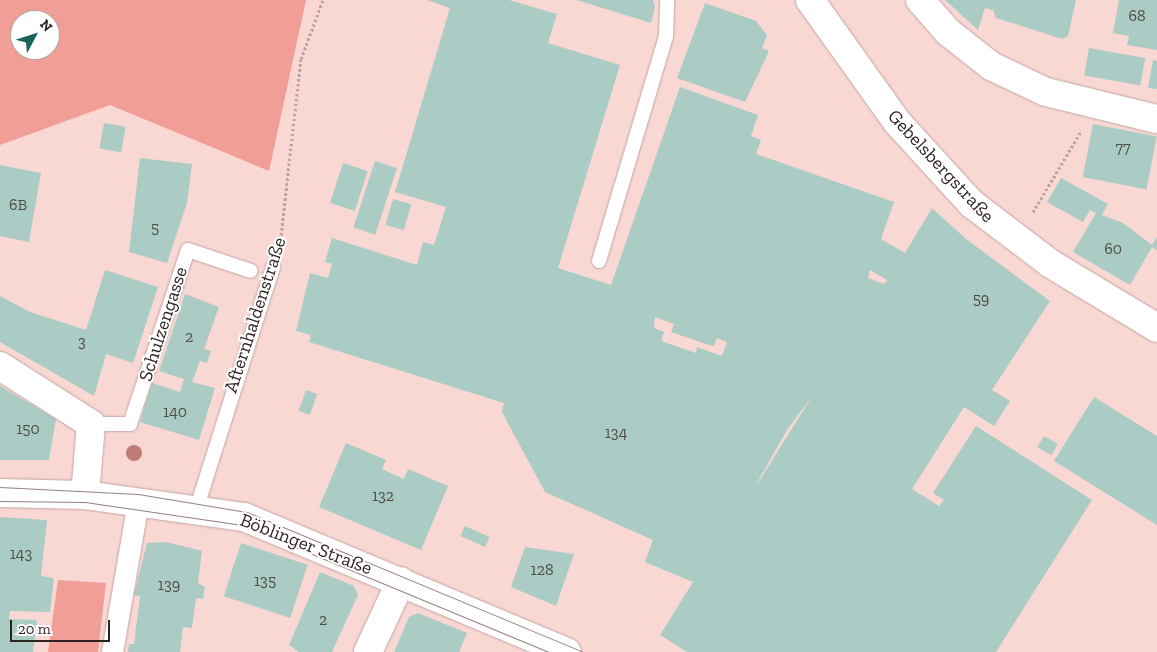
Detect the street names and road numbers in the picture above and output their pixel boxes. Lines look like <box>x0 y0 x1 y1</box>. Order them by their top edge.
street label: Gebelsbergstraße <box>883 105 999 227</box>
street label: Afternhaldenstraße <box>219 234 291 396</box>
street label: Schulzengasse <box>134 264 192 384</box>
street label: Böblinger Straße <box>237 508 375 580</box>

